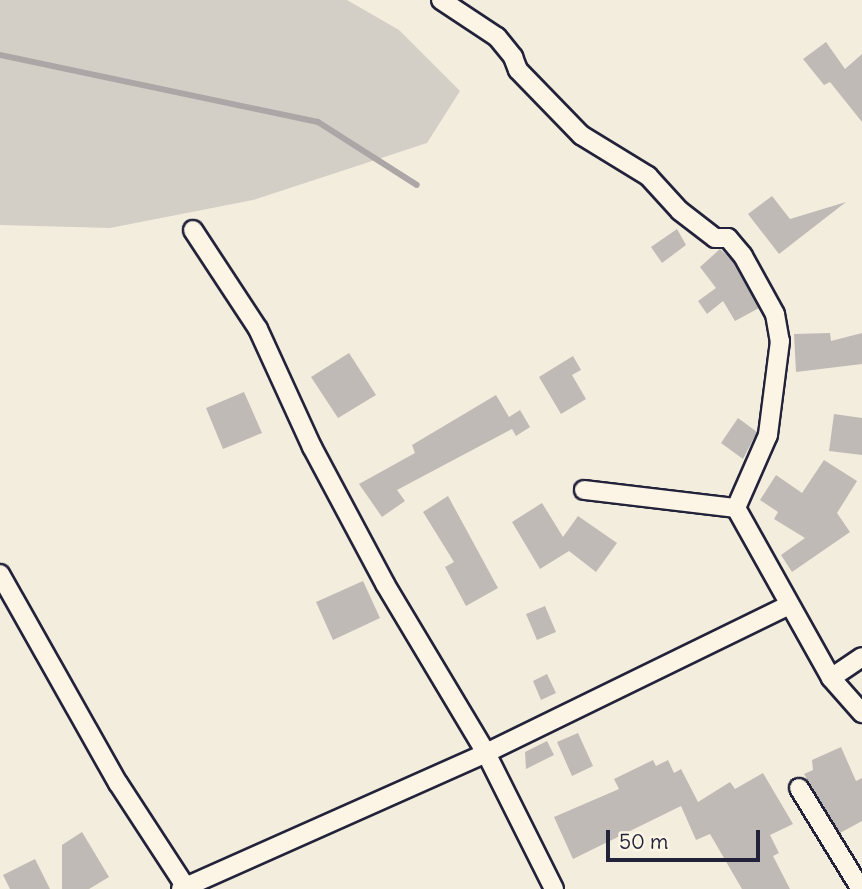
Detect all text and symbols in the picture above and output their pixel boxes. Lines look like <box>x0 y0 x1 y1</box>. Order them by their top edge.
scale bar <box>610 816 764 860</box>
text: 50 m <box>619 828 668 855</box>

